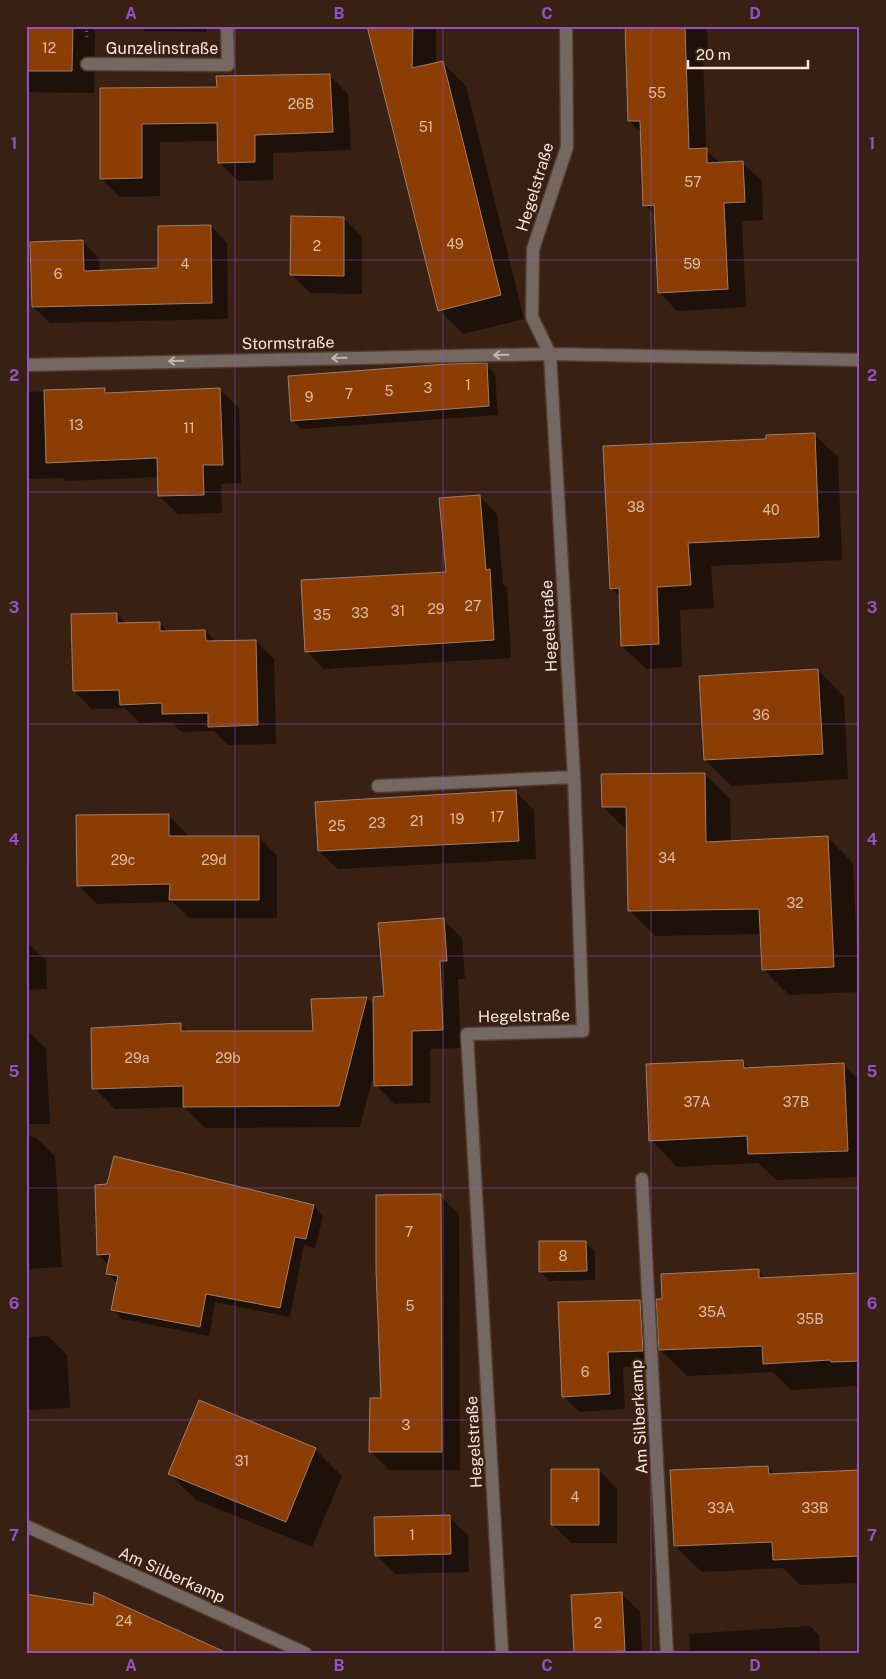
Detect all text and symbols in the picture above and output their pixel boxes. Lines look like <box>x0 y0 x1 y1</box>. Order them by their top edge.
text: A <box>125 4 137 23</box>
text: B <box>334 4 345 23</box>
text: C <box>541 4 553 23</box>
text: D <box>749 4 761 23</box>
scale bar <box>688 38 808 70</box>
street label: Gunzelinstraße <box>106 39 218 58</box>
house number: 12 <box>42 40 56 56</box>
text: 20 m <box>696 46 731 63</box>
house number: 55 <box>648 85 666 101</box>
house number: 26B <box>288 96 314 112</box>
house number: 51 <box>419 119 433 135</box>
text: 1 <box>11 134 17 153</box>
text: 1 <box>869 134 875 153</box>
street label: Hegelstraße <box>512 140 558 234</box>
house number: 57 <box>684 174 702 190</box>
house number: 49 <box>446 236 464 252</box>
house number: 2 <box>313 238 321 254</box>
house number: 4 <box>181 256 190 272</box>
house number: 59 <box>683 256 701 272</box>
house number: 6 <box>54 266 63 282</box>
street label: Stormstraße <box>241 333 335 353</box>
one-way arrow <box>493 350 509 359</box>
one-way arrow <box>331 353 347 363</box>
one-way arrow <box>168 357 184 366</box>
text: 2 <box>9 366 19 385</box>
text: 2 <box>867 366 877 385</box>
house number: 1 <box>465 377 471 393</box>
house number: 3 <box>424 380 433 396</box>
house number: 5 <box>385 383 394 399</box>
house number: 7 <box>345 386 353 402</box>
house number: 9 <box>305 389 314 405</box>
house number: 13 <box>69 417 83 433</box>
house number: 11 <box>183 420 195 436</box>
house number: 38 <box>627 499 645 515</box>
house number: 40 <box>762 502 780 518</box>
street label: Hegelstraße <box>537 580 561 672</box>
text: 3 <box>9 598 19 617</box>
house number: 27 <box>465 598 481 614</box>
text: 3 <box>867 598 877 617</box>
house number: 29 <box>427 601 445 617</box>
house number: 31 <box>391 603 405 619</box>
house number: 33 <box>351 605 369 621</box>
house number: 35 <box>313 607 331 623</box>
house number: 36 <box>752 707 770 723</box>
house number: 17 <box>490 809 504 825</box>
house number: 19 <box>450 811 464 827</box>
house number: 21 <box>410 813 424 829</box>
house number: 23 <box>368 815 386 831</box>
house number: 25 <box>328 818 346 834</box>
text: 4 <box>9 830 20 849</box>
text: 4 <box>867 830 878 849</box>
house number: 34 <box>658 850 676 866</box>
house number: 29c <box>111 852 135 868</box>
house number: 29d <box>201 852 227 868</box>
house number: 32 <box>786 895 804 911</box>
street label: Hegelstraße <box>478 1006 570 1026</box>
house number: 29a <box>125 1050 149 1066</box>
house number: 29b <box>215 1050 241 1066</box>
text: 5 <box>9 1062 20 1081</box>
text: 5 <box>867 1062 878 1081</box>
house number: 37A <box>684 1094 711 1110</box>
house number: 37B <box>783 1094 809 1110</box>
house number: 7 <box>405 1224 413 1240</box>
house number: 8 <box>558 1248 568 1264</box>
text: 6 <box>9 1294 19 1313</box>
text: 6 <box>867 1294 877 1313</box>
house number: 5 <box>406 1298 415 1314</box>
house number: 35A <box>698 1304 726 1320</box>
house number: 35B <box>796 1311 824 1327</box>
street label: Am Silberkamp <box>627 1359 651 1475</box>
house number: 6 <box>581 1364 590 1380</box>
street label: Hegelstraße <box>462 1396 486 1488</box>
house number: 3 <box>402 1417 411 1433</box>
house number: 31 <box>235 1453 249 1469</box>
house number: 4 <box>571 1489 580 1505</box>
house number: 33A <box>707 1500 735 1516</box>
house number: 33B <box>802 1500 828 1516</box>
text: 7 <box>9 1526 19 1545</box>
text: 7 <box>867 1526 877 1545</box>
house number: 1 <box>409 1527 415 1543</box>
street label: Am Silberkamp <box>116 1543 228 1607</box>
house number: 24 <box>115 1613 133 1629</box>
house number: 2 <box>594 1615 602 1631</box>
text: A <box>125 1656 137 1675</box>
text: B <box>334 1656 345 1675</box>
text: C <box>541 1656 553 1675</box>
text: D <box>749 1656 761 1675</box>

